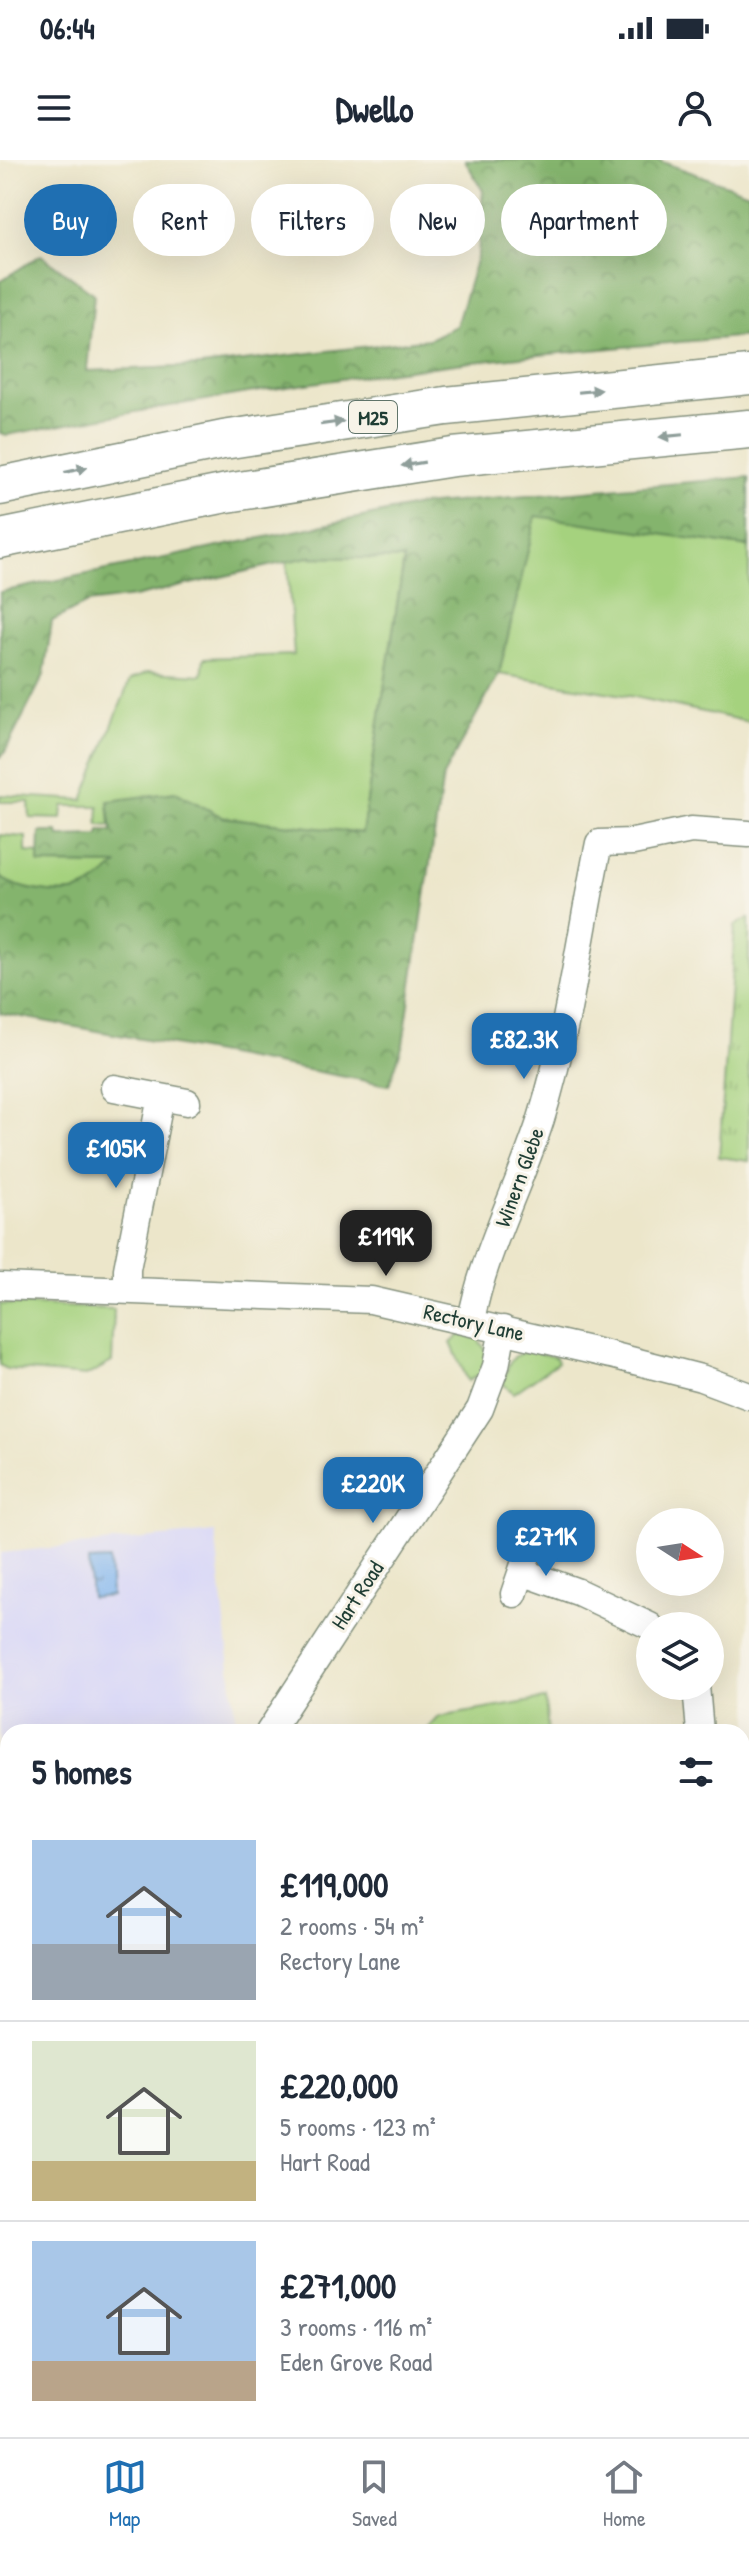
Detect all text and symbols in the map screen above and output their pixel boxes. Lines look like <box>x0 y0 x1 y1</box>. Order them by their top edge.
text: 06:44 <box>40 8 95 48</box>
text: Dwello <box>335 84 414 133</box>
icon: menu <box>32 86 76 130</box>
icon: person <box>673 86 717 130</box>
chip: Buy <box>24 184 117 256</box>
chip: Rent <box>133 184 235 256</box>
chip: Filters <box>251 184 374 256</box>
chip: New <box>390 184 485 256</box>
chip: Apartment <box>501 184 667 256</box>
one-way arrow <box>578 384 603 397</box>
road number: M25 <box>349 401 397 433</box>
one-way arrow <box>320 417 345 429</box>
one-way arrow <box>658 429 683 442</box>
one-way arrow <box>400 458 425 471</box>
one-way arrow <box>64 463 89 476</box>
pin: £82.3K <box>459 1013 589 1081</box>
text: £82.3K <box>490 1021 558 1056</box>
pin: £105K <box>60 1122 172 1190</box>
street label: Winern Glebe <box>487 1123 551 1231</box>
text: £105K <box>86 1130 146 1165</box>
pin: £119K <box>330 1210 442 1278</box>
text: £119K <box>358 1218 414 1253</box>
street label: Rectory Lane <box>421 1296 527 1348</box>
pin: £220K <box>317 1457 429 1525</box>
text: £220K <box>341 1465 405 1500</box>
north arrow <box>636 1508 724 1596</box>
map controls <box>636 1508 724 1700</box>
pin: £271K <box>490 1510 602 1578</box>
text: £271K <box>515 1518 577 1553</box>
street label: Hart Road <box>324 1555 391 1635</box>
button: layers <box>636 1612 724 1700</box>
text: 5 homes <box>32 1749 132 1795</box>
icon: filters <box>674 1750 718 1794</box>
text: £119,000 <box>280 1862 388 1908</box>
icon: home <box>96 1872 192 1968</box>
text: 2 rooms · 54 m² <box>280 1908 424 1943</box>
text: Rectory Lane <box>280 1943 401 1978</box>
text: £220,000 <box>280 2063 398 2109</box>
icon: home <box>96 2073 192 2169</box>
text: 5 rooms · 123 m² <box>280 2109 436 2144</box>
text: Hart Road <box>280 2144 370 2179</box>
text: £271,000 <box>280 2263 396 2309</box>
icon: home <box>96 2273 192 2369</box>
text: 3 rooms · 116 m² <box>280 2309 432 2344</box>
text: Eden Grove Road <box>280 2344 432 2379</box>
tab: Map <box>103 2455 147 2533</box>
tab: Saved <box>352 2455 397 2533</box>
tab: Home <box>602 2455 646 2533</box>

